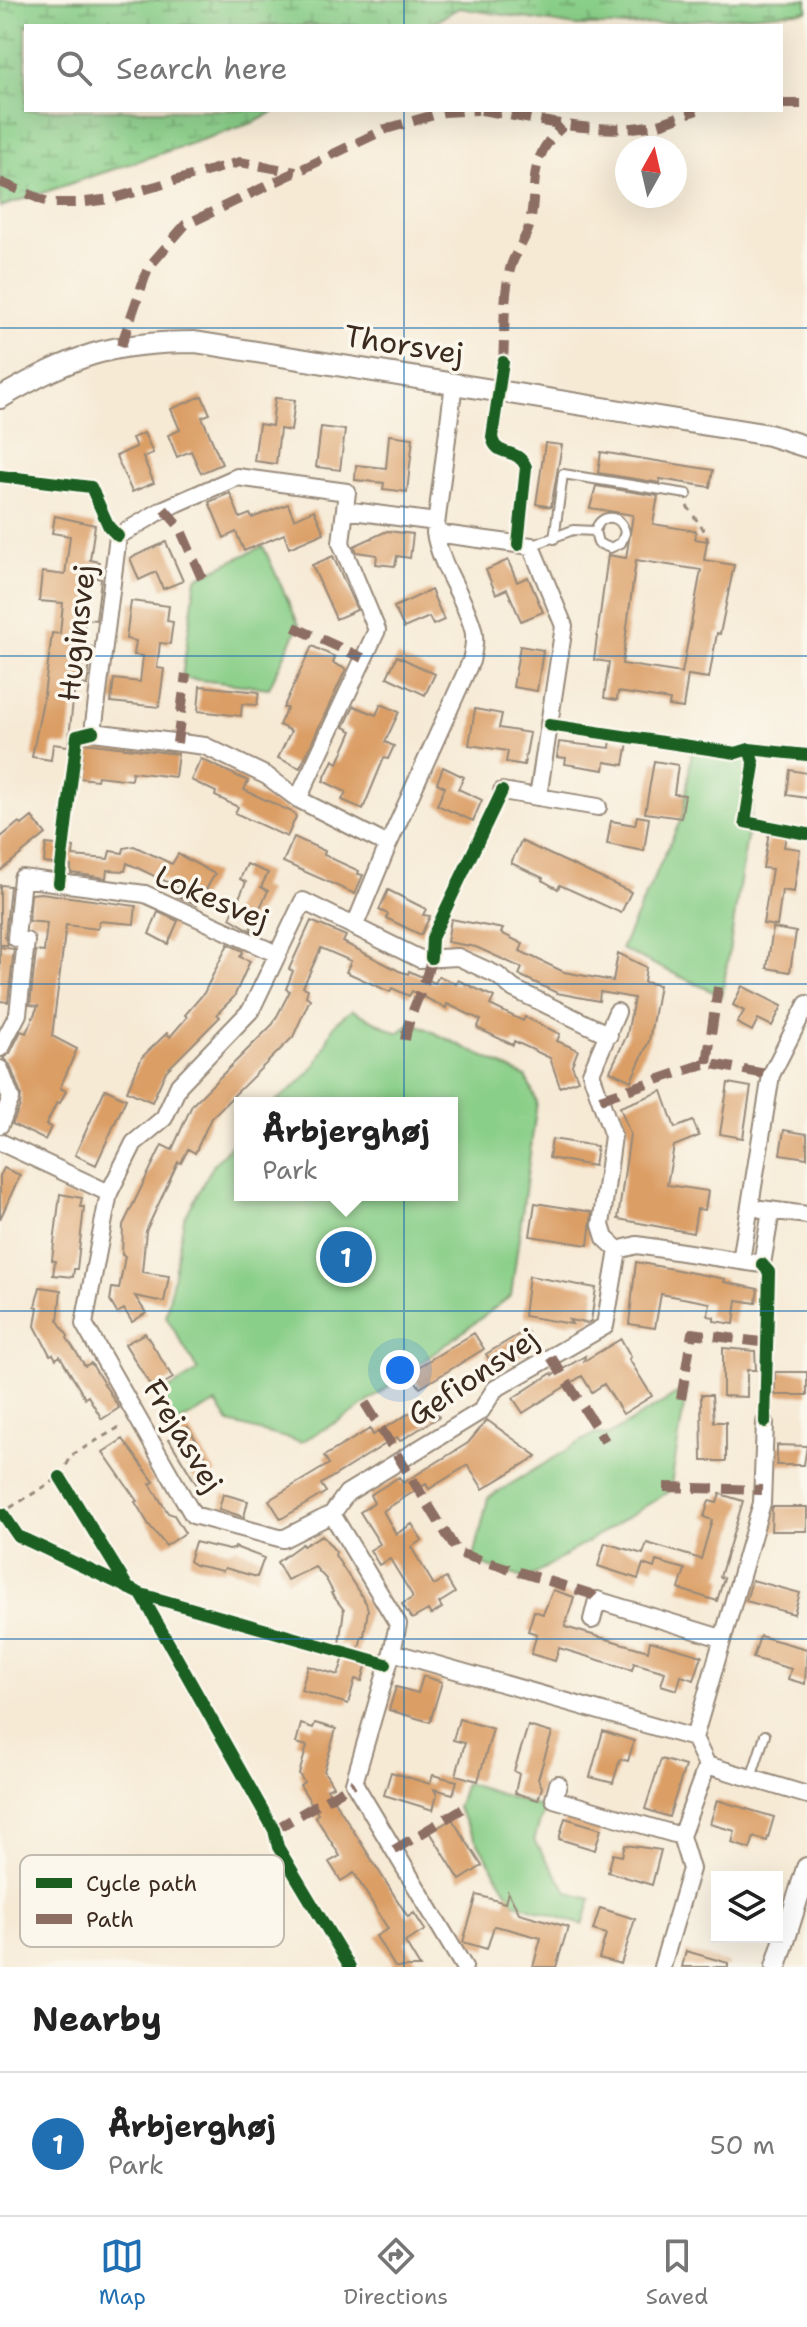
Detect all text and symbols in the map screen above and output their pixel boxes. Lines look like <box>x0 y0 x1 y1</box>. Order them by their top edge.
search box <box>24 24 783 112</box>
icon: search <box>52 46 96 90</box>
text: Search here <box>116 48 287 89</box>
north arrow <box>615 136 687 208</box>
street label: Thorsvej <box>341 315 467 374</box>
street label: Huginsvej <box>48 562 105 704</box>
street label: Lokesvej <box>149 855 276 940</box>
popup <box>234 1097 458 1201</box>
text: Årbjerghøj <box>262 1111 430 1152</box>
text: Park <box>262 1152 318 1187</box>
pin: 1 <box>320 1227 372 1287</box>
street label: Gefionsvej <box>399 1318 546 1435</box>
your location <box>380 1350 420 1390</box>
street label: Frejasvej <box>134 1372 233 1500</box>
legend <box>20 1855 284 1947</box>
text: Cycle path <box>86 1869 197 1898</box>
map controls <box>711 1871 783 1943</box>
button: layers <box>711 1871 783 1943</box>
text: Path <box>86 1905 134 1934</box>
text: Nearby <box>32 1996 162 2042</box>
text: Årbjerghøj <box>108 2106 276 2147</box>
text: 1 <box>52 2127 64 2162</box>
text: 50 m <box>710 2127 775 2162</box>
text: Park <box>108 2147 164 2182</box>
tab: Map <box>99 2234 146 2311</box>
tab: Directions <box>343 2234 448 2311</box>
tab: Saved <box>646 2234 708 2311</box>

